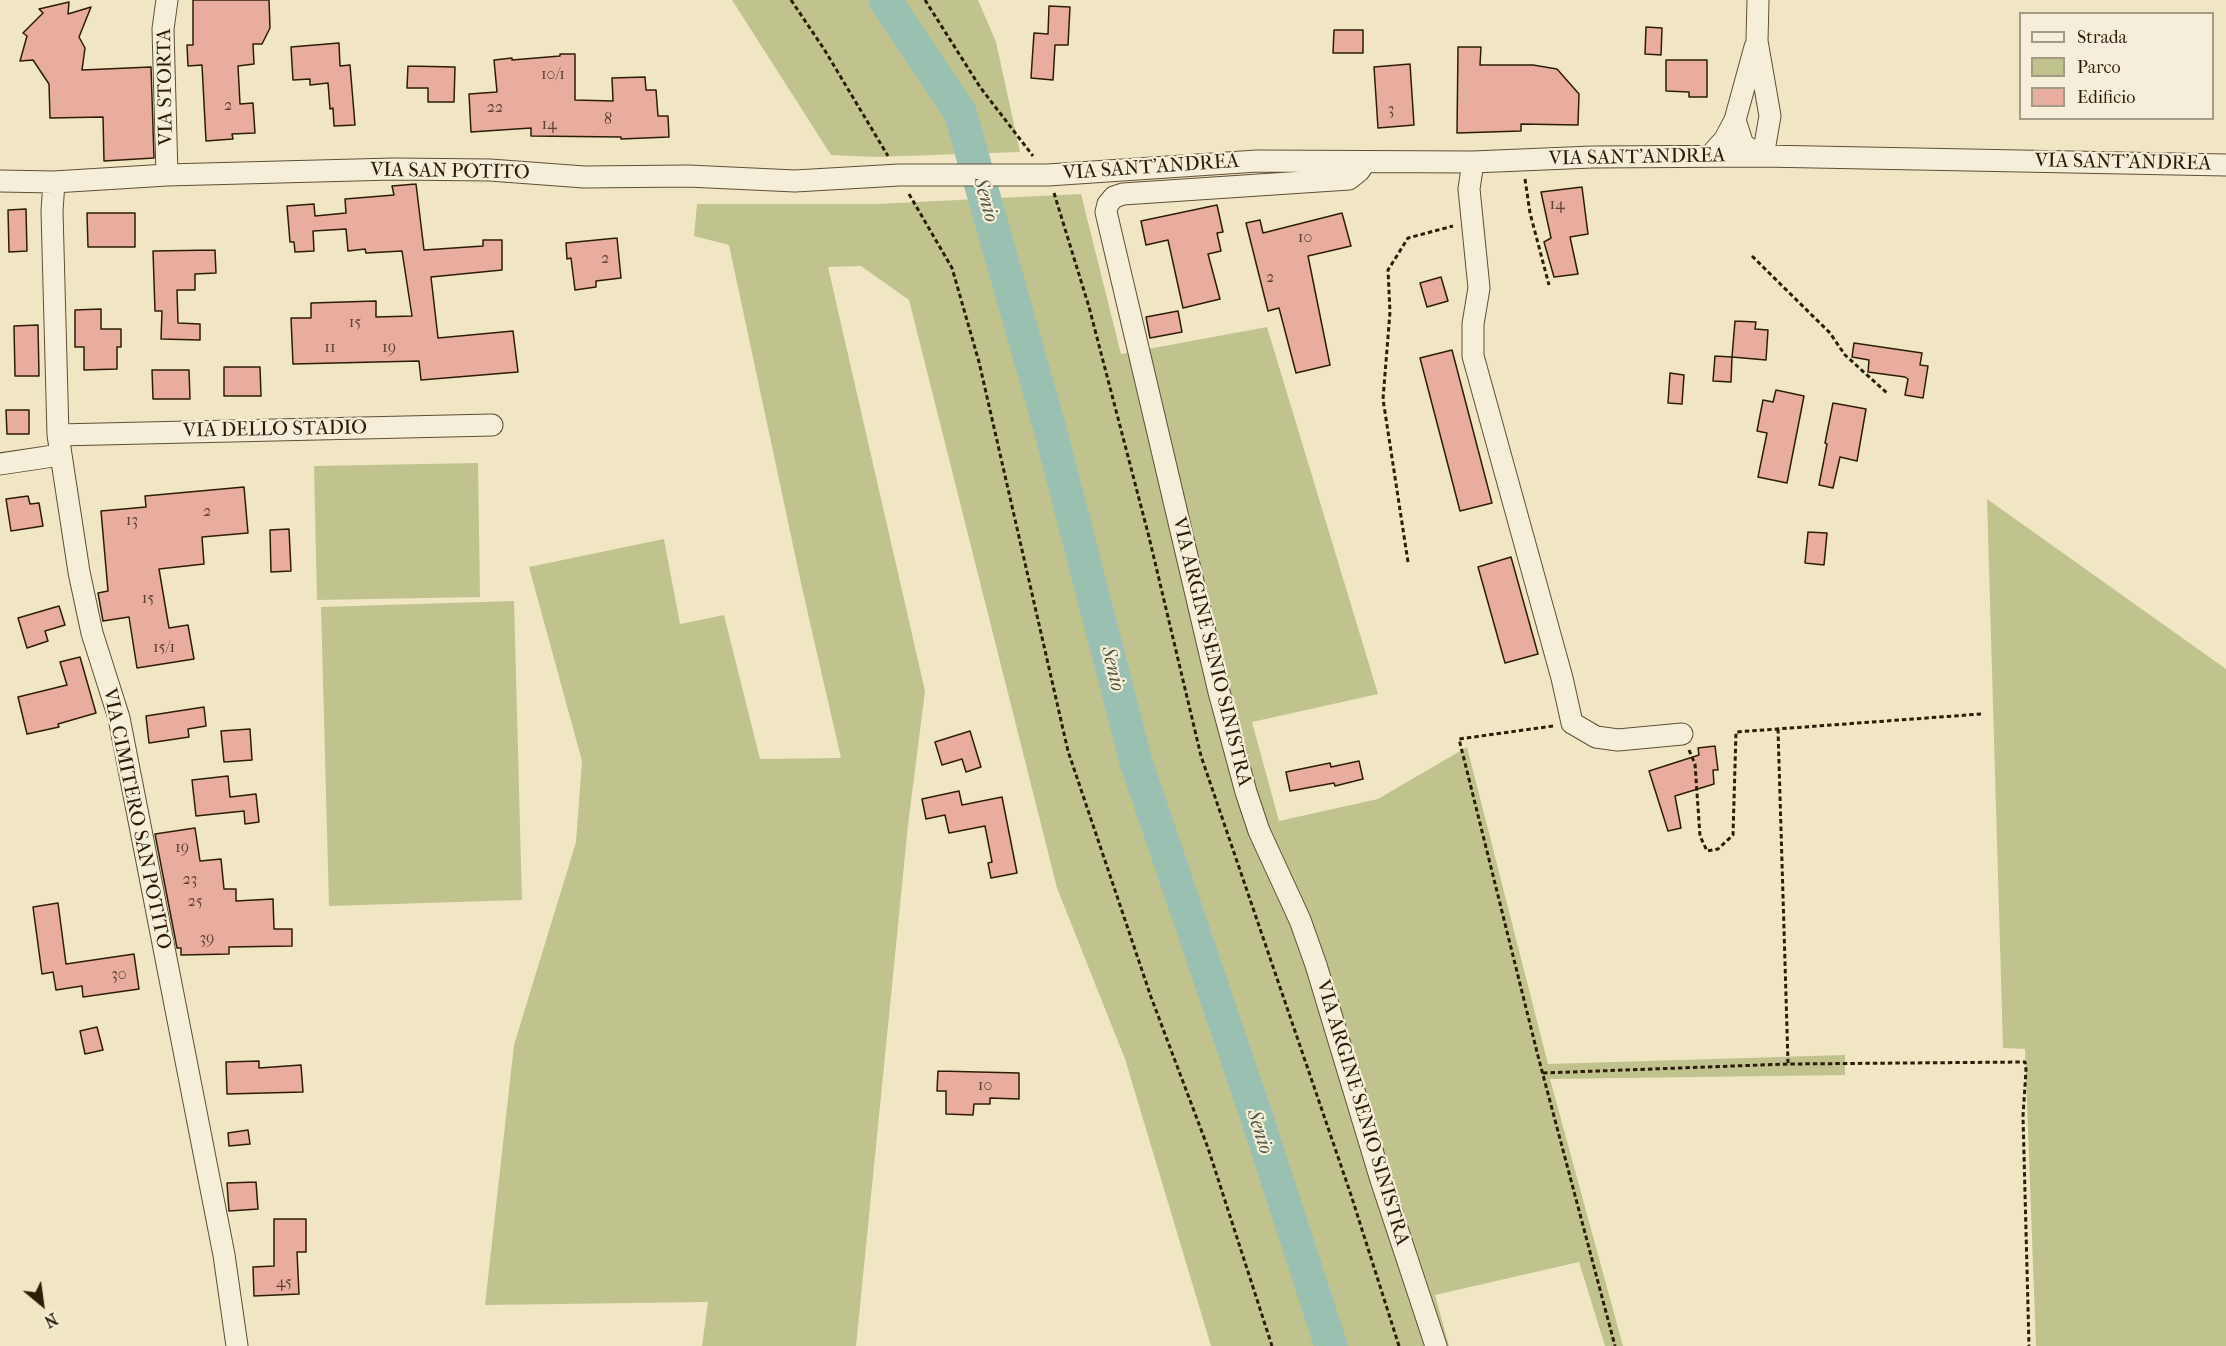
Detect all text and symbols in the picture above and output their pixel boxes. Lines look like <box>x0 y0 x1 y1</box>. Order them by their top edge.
legend <box>2019 12 2214 120</box>
text: Strada <box>2077 27 2127 48</box>
street label: VIA STORTA <box>153 28 179 146</box>
text: Parco <box>2077 57 2121 78</box>
house number: 10/1 <box>541 65 565 85</box>
text: Edificio <box>2077 87 2135 108</box>
house number: 2 <box>224 96 232 116</box>
house number: 22 <box>487 98 503 118</box>
house number: 3 <box>1388 100 1394 120</box>
house number: 8 <box>604 110 612 130</box>
house number: 14 <box>541 115 557 135</box>
street label: VIA SANT'ANDREA <box>1549 144 1725 172</box>
street label: VIA SANT'ANDREA <box>2035 149 2211 177</box>
street label: VIA SANT'ANDREA <box>1062 150 1240 186</box>
street label: VIA SAN POTITO <box>370 159 530 185</box>
water label: Senio <box>967 175 1003 225</box>
house number: 14 <box>1549 195 1565 215</box>
house number: 10 <box>1298 228 1312 248</box>
house number: 2 <box>601 249 609 269</box>
house number: 2 <box>1266 268 1274 288</box>
house number: 15 <box>349 313 361 333</box>
house number: 11 <box>324 338 336 358</box>
house number: 19 <box>382 338 396 358</box>
street label: VIA DELLO STADIO <box>183 416 367 444</box>
house number: 2 <box>203 502 211 522</box>
house number: 13 <box>126 511 138 531</box>
street label: VIA ARGINE SENIO SINISTRA <box>1166 515 1256 789</box>
house number: 15 <box>142 589 154 609</box>
house number: 15/1 <box>153 638 175 658</box>
water label: Senio <box>1094 644 1130 694</box>
street label: VIA CIMITERO SAN POTITO <box>97 686 175 952</box>
house number: 19 <box>175 838 189 858</box>
house number: 23 <box>183 870 197 890</box>
house number: 25 <box>187 892 203 912</box>
house number: 39 <box>200 929 214 949</box>
house number: 30 <box>111 965 127 985</box>
street label: VIA ARGINE SENIO SINISTRA <box>1310 977 1414 1249</box>
house number: 10 <box>978 1076 992 1096</box>
water label: Senio <box>1240 1106 1278 1158</box>
house number: 45 <box>276 1273 292 1293</box>
north arrow <box>12 1274 72 1334</box>
text: N <box>41 1309 61 1331</box>

